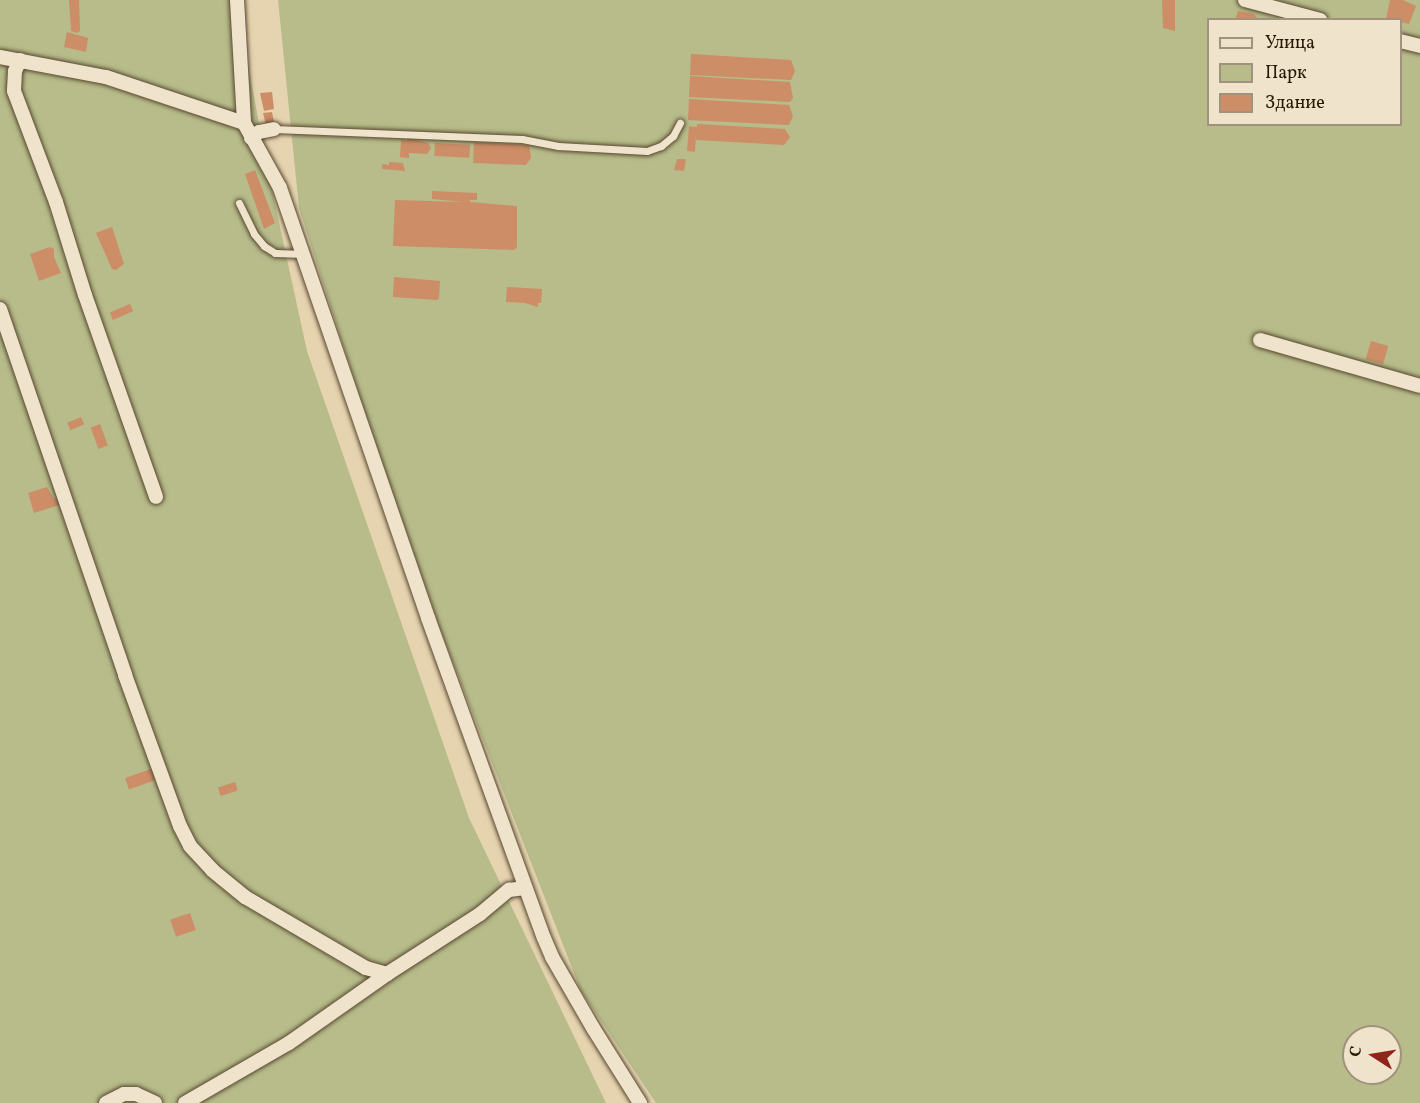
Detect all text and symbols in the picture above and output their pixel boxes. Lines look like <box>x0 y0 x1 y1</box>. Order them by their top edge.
legend <box>1207 18 1402 126</box>
text: Улица <box>1265 31 1315 56</box>
text: Парк <box>1265 61 1307 86</box>
text: Здание <box>1265 91 1325 116</box>
north arrow <box>1342 1025 1402 1085</box>
text: С <box>1345 1044 1368 1059</box>

